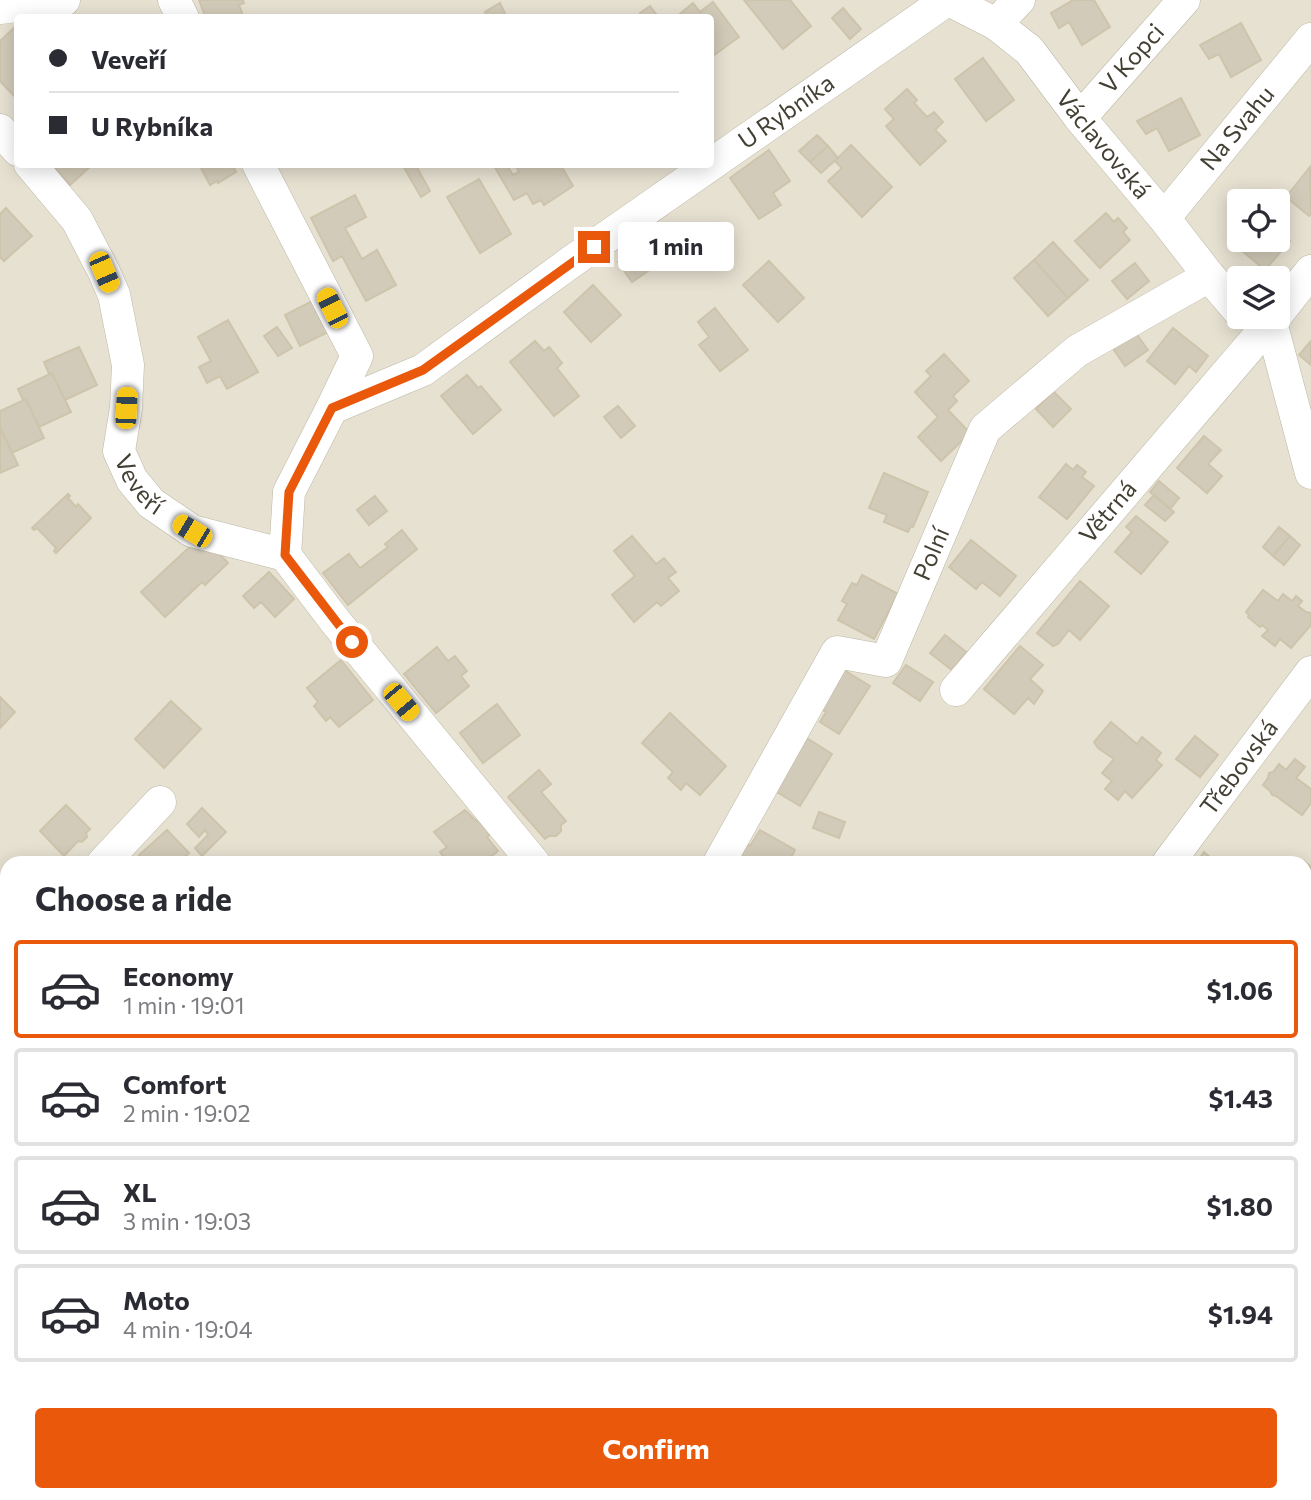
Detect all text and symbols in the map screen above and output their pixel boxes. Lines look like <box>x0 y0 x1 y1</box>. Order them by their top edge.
street label: V Kopci <box>1093 17 1169 98</box>
text: Veveří <box>91 43 166 74</box>
street label: U Rybníka <box>732 67 839 154</box>
street label: Na Svahu <box>1193 79 1280 175</box>
street label: Václavovská <box>1051 84 1157 204</box>
text: U Rybníka <box>91 110 213 141</box>
map controls <box>1227 189 1290 329</box>
button: locate <box>1227 189 1290 252</box>
callout: 1 min <box>618 222 734 272</box>
route end <box>578 231 610 263</box>
text: 1 min <box>649 232 703 260</box>
car <box>87 249 122 295</box>
button: layers <box>1227 266 1290 329</box>
car <box>314 285 351 331</box>
car <box>115 386 138 430</box>
street label: Veveří <box>109 449 170 521</box>
street label: Větrná <box>1072 474 1142 548</box>
car <box>169 511 216 551</box>
street label: Polní <box>906 522 955 584</box>
route start <box>336 626 368 658</box>
car <box>380 679 423 725</box>
street label: Třebovská <box>1193 713 1283 820</box>
text: Choose a ride <box>35 878 232 918</box>
icon: car <box>39 958 102 1021</box>
text: Economy <box>123 960 234 991</box>
text: $1.06 <box>1206 974 1273 1005</box>
text: 1 min · 19:01 <box>123 991 245 1019</box>
icon: car <box>39 1066 102 1129</box>
text: Comfort <box>123 1068 226 1099</box>
text: $1.43 <box>1209 1082 1273 1113</box>
text: 2 min · 19:02 <box>123 1099 250 1127</box>
icon: car <box>39 1174 102 1237</box>
text: XL <box>123 1176 157 1207</box>
text: $1.80 <box>1206 1190 1273 1221</box>
text: 3 min · 19:03 <box>123 1207 251 1235</box>
icon: car <box>39 1282 102 1345</box>
text: Moto <box>123 1284 190 1315</box>
text: $1.94 <box>1208 1298 1273 1329</box>
text: 4 min · 19:04 <box>123 1315 253 1343</box>
button: Confirm <box>35 1408 1277 1488</box>

